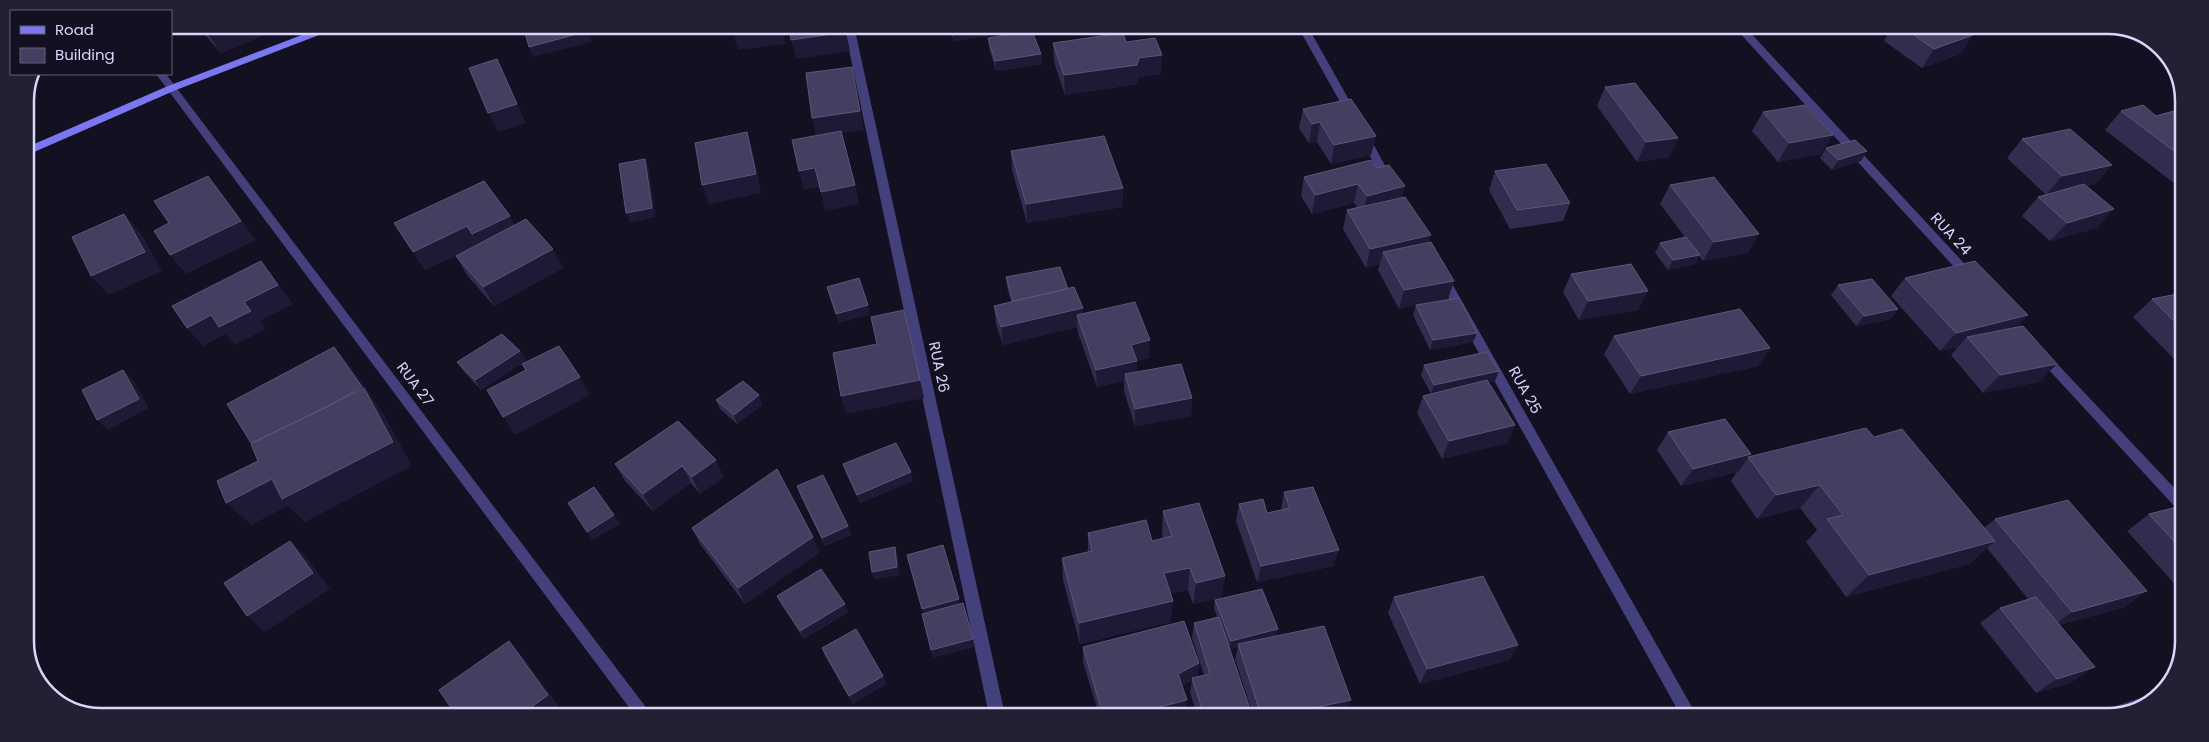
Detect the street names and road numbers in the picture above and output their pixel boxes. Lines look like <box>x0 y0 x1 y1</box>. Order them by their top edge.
street label: RUA 24 <box>1926 208 1977 260</box>
street label: RUA 26 <box>924 340 955 394</box>
street label: RUA 27 <box>392 357 439 410</box>
street label: RUA 25 <box>1504 362 1547 417</box>

